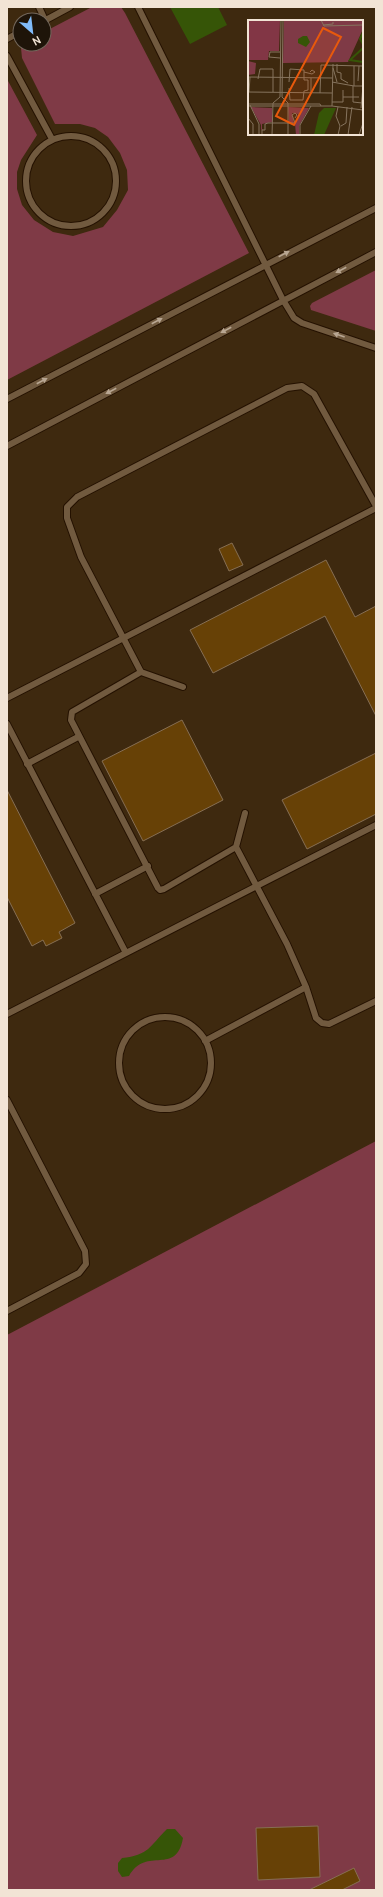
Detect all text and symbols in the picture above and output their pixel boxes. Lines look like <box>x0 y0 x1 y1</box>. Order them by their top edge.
north arrow <box>12 12 52 52</box>
inset map <box>248 20 363 135</box>
text: N <box>30 33 43 49</box>
one-way arrow <box>279 251 290 257</box>
one-way arrow <box>336 267 347 273</box>
one-way arrow <box>151 318 163 324</box>
one-way arrow <box>220 327 232 334</box>
one-way arrow <box>333 332 345 338</box>
one-way arrow <box>36 378 47 384</box>
one-way arrow <box>105 388 117 394</box>

